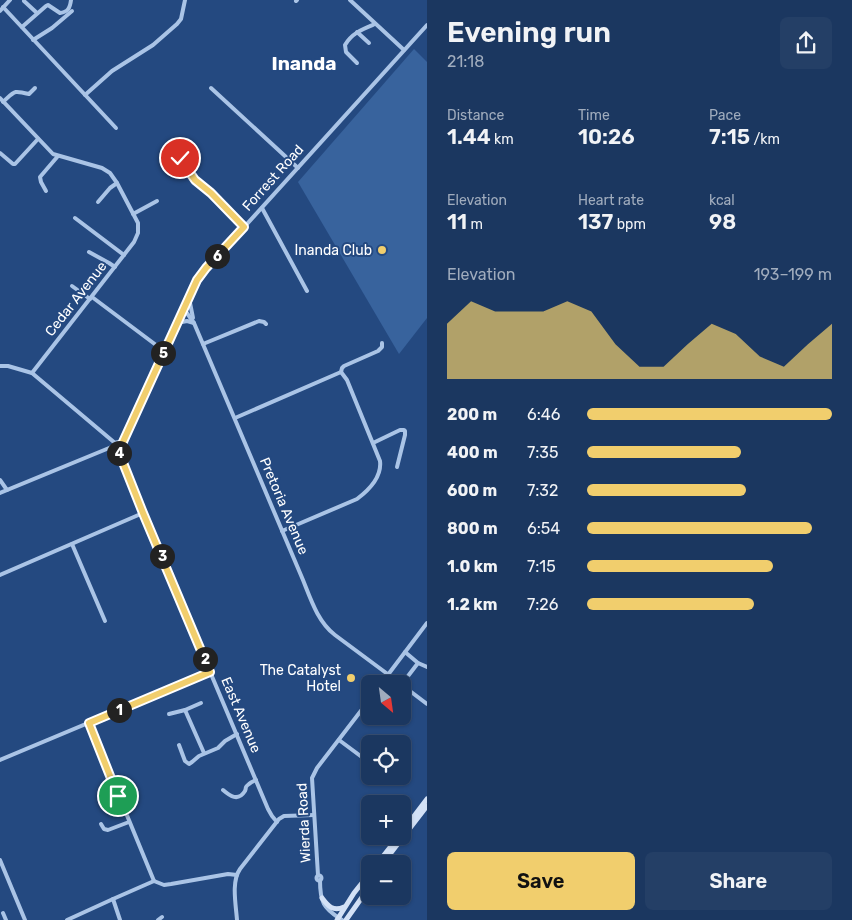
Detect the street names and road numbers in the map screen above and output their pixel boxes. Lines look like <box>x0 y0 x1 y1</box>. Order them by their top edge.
street label: Forrest Road <box>239 141 307 215</box>
street label: Cedar Avenue <box>41 258 111 340</box>
street label: Pretoria Avenue <box>256 455 312 557</box>
street label: East Avenue <box>217 674 265 756</box>
street label: Wierda Road <box>293 782 315 864</box>

